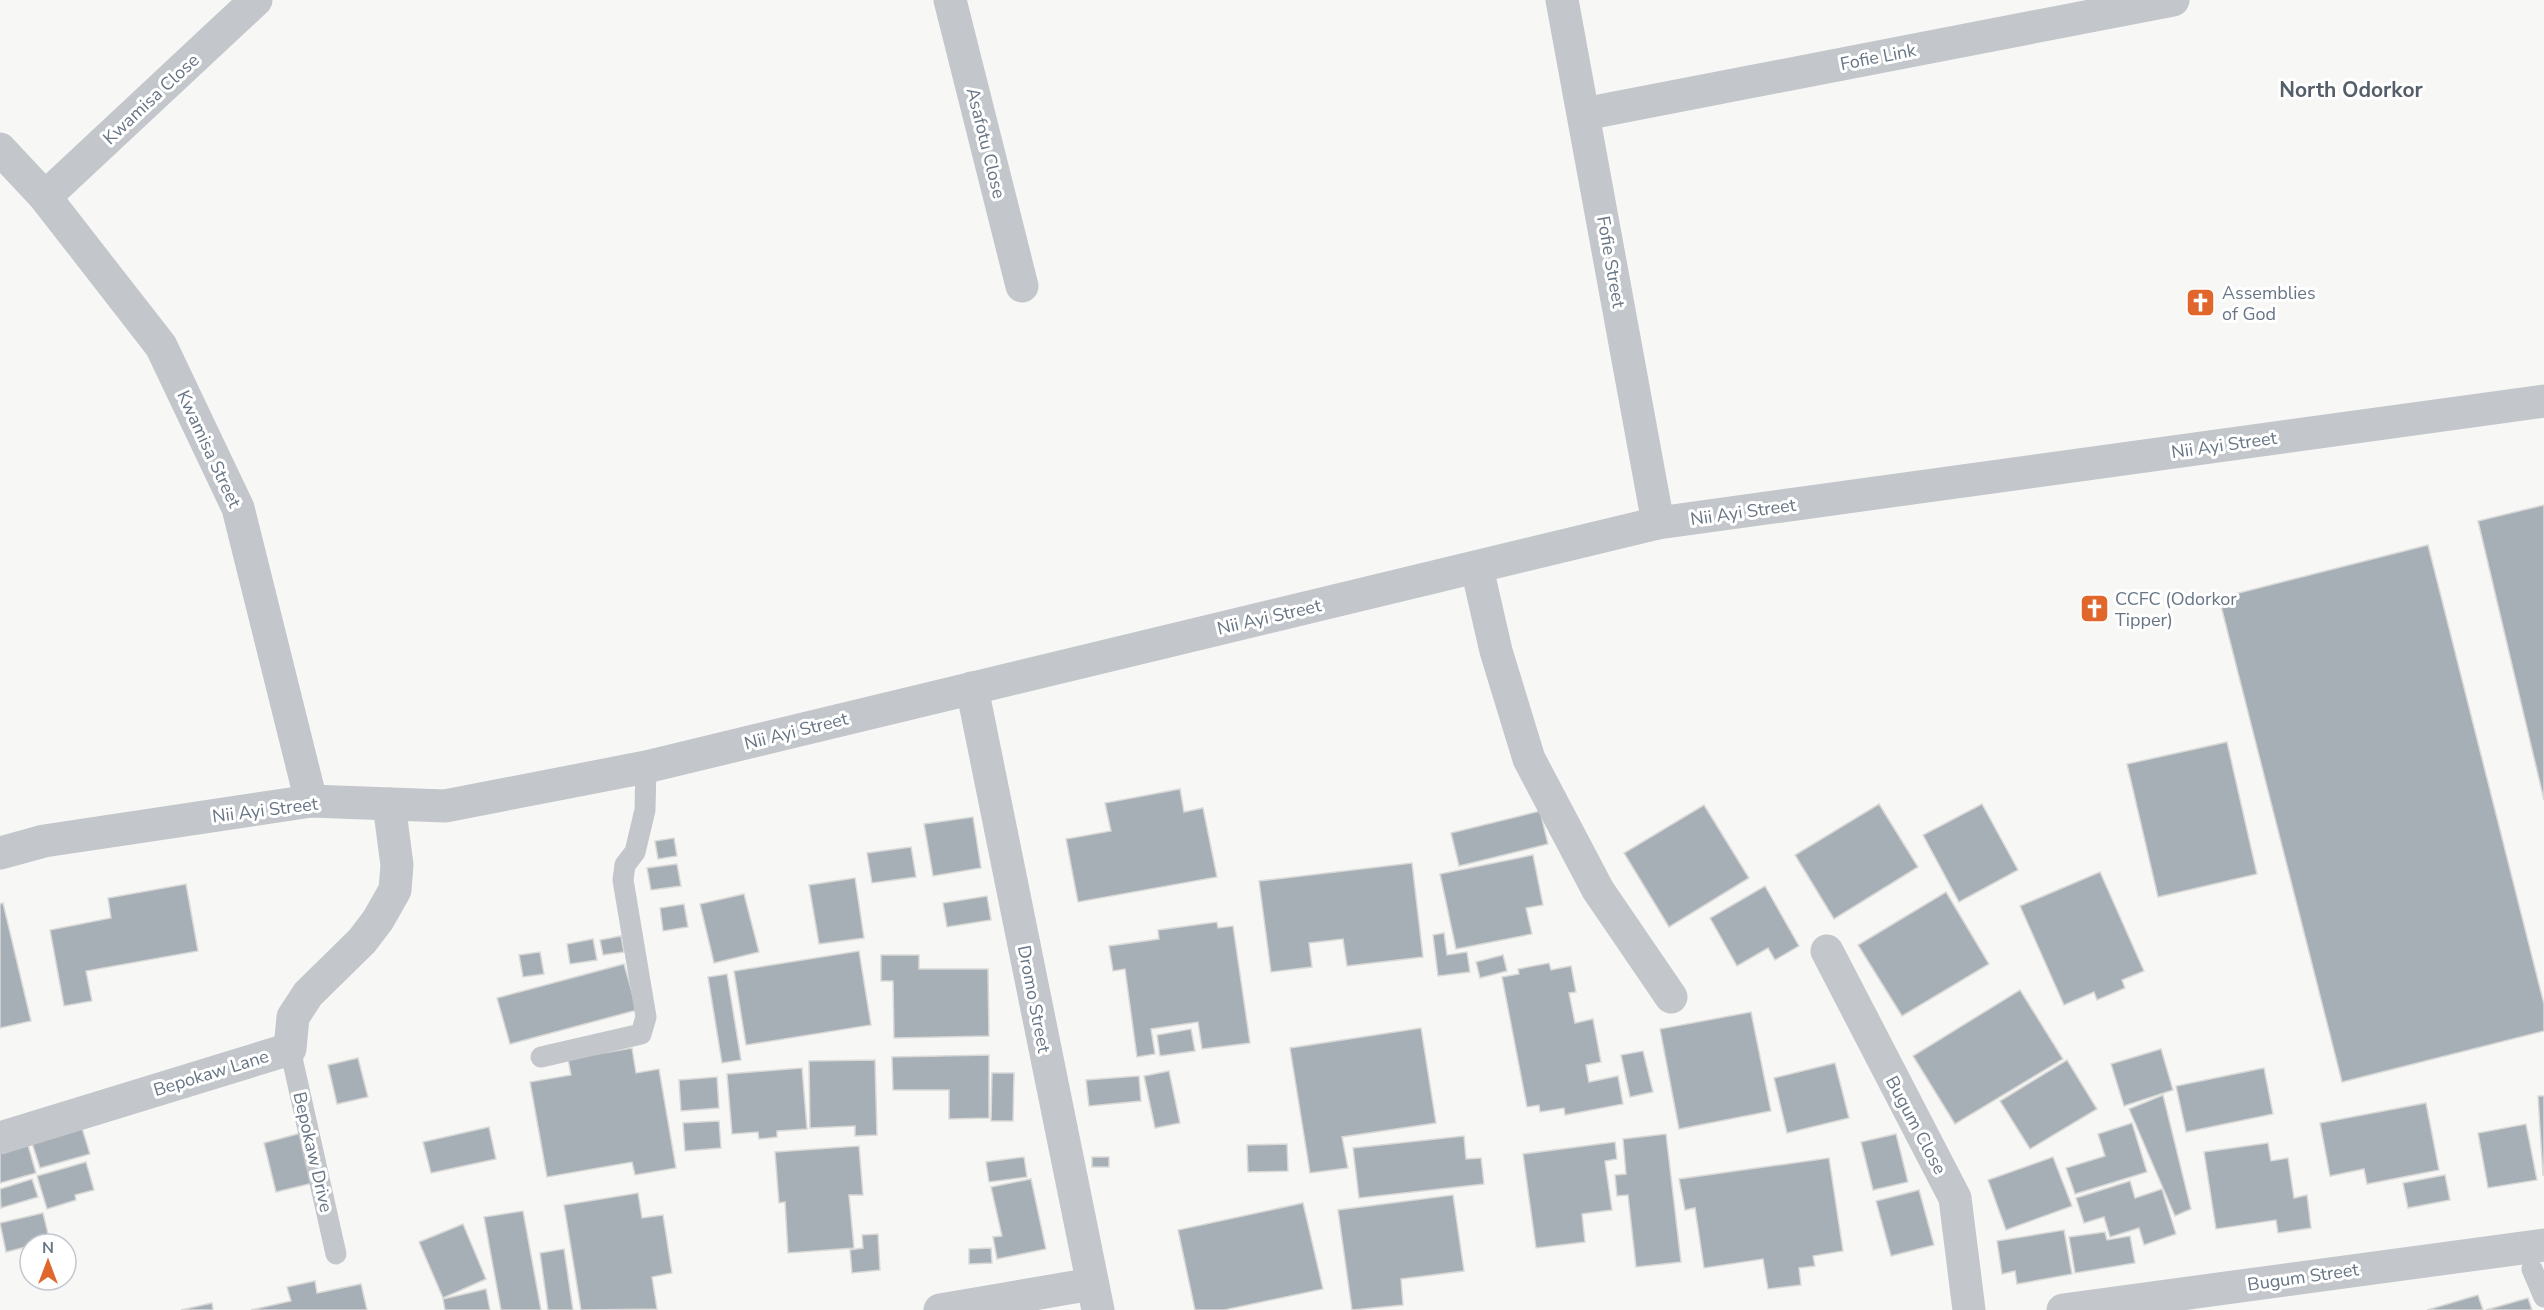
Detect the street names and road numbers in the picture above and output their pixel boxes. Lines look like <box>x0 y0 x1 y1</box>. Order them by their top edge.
street label: Fofie Link <box>1838 38 1919 76</box>
street label: Kwamisa Close <box>98 48 204 150</box>
street label: Asafotu Close <box>961 85 1011 201</box>
street label: Fofie Street <box>1591 214 1631 310</box>
street label: Kwamisa Street <box>171 386 247 512</box>
street label: Nii Ayi Street <box>2170 426 2279 464</box>
street label: Nii Ayi Street <box>1689 493 1798 531</box>
street label: Nii Ayi Street <box>1215 593 1324 641</box>
street label: Nii Ayi Street <box>742 706 851 755</box>
street label: Nii Ayi Street <box>211 792 320 828</box>
street label: Dromo Street <box>1012 943 1056 1055</box>
street label: Bepokaw Lane <box>150 1044 272 1102</box>
street label: Bugum Close <box>1880 1071 1952 1179</box>
street label: Bepokaw Drive <box>287 1089 339 1215</box>
street label: Bugum Street <box>2246 1257 2361 1297</box>

